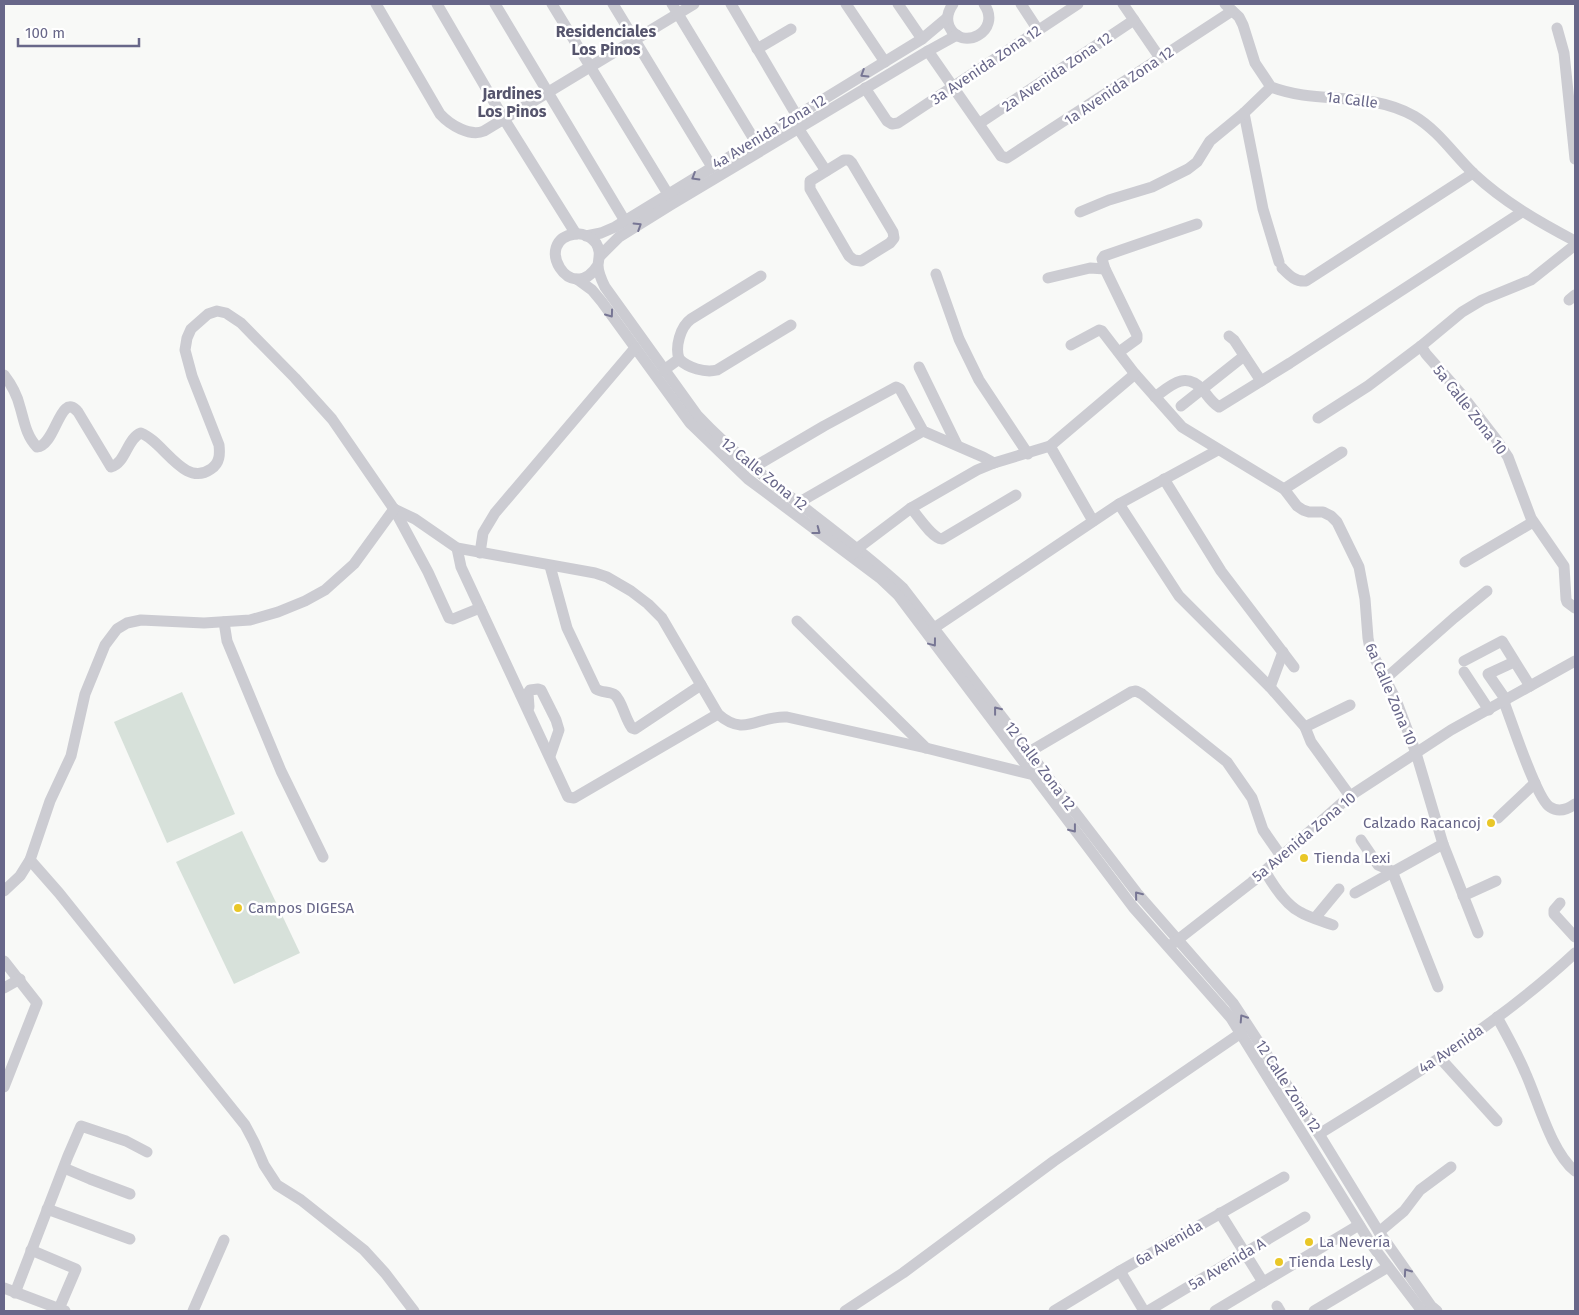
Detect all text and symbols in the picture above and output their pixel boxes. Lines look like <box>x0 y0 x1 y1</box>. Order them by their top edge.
scale bar <box>18 15 139 47</box>
street label: 3a Avenida Zona 12 <box>928 21 1044 109</box>
district label: Residenciales Los Pinos <box>556 22 656 59</box>
text: 100 m <box>25 24 65 42</box>
street label: 2a Avenida Zona 12 <box>999 29 1115 115</box>
street label: 1a Avenida Zona 12 <box>1061 43 1177 129</box>
one-way arrow <box>860 68 869 78</box>
district label: Jardines Los Pinos <box>477 84 547 121</box>
street label: 1a Calle <box>1325 88 1379 112</box>
street label: 4a Avenida Zona 12 <box>709 91 829 173</box>
one-way arrow <box>691 171 700 181</box>
one-way arrow <box>632 222 641 232</box>
one-way arrow <box>605 308 613 317</box>
street label: 5a Calle Zona 10 <box>1429 362 1511 458</box>
street label: 12 Calle Zona 12 <box>717 434 811 514</box>
one-way arrow <box>811 525 821 534</box>
one-way arrow <box>928 637 936 646</box>
street label: 6a Calle Zona 10 <box>1361 640 1421 748</box>
one-way arrow <box>994 706 1003 716</box>
street label: 12 Calle Zona 12 <box>1001 718 1079 814</box>
street label: 5a Avenida Zona 10 <box>1248 788 1360 886</box>
place label: Calzado Racancoj <box>1363 814 1481 832</box>
marker: Calzado Racancoj <box>1485 817 1497 829</box>
one-way arrow <box>1067 823 1076 833</box>
place label: Tienda Lexi <box>1314 849 1391 867</box>
marker: Tienda Lexi <box>1298 852 1310 864</box>
one-way arrow <box>1135 891 1144 900</box>
place label: Campos DIGESA <box>248 899 354 917</box>
marker: Campos DIGESA <box>232 902 244 914</box>
one-way arrow <box>1240 1015 1250 1024</box>
street label: 4a Avenida <box>1415 1021 1487 1077</box>
street label: 12 Calle Zona 12 <box>1252 1037 1324 1135</box>
street label: 6a Avenida <box>1132 1217 1206 1269</box>
place label: La Nevería <box>1319 1233 1391 1251</box>
street label: 5a Avenida A <box>1185 1234 1269 1294</box>
marker: La Nevería <box>1303 1236 1315 1248</box>
place label: Tienda Lesly <box>1289 1253 1374 1271</box>
marker: Tienda Lesly <box>1273 1256 1285 1268</box>
one-way arrow <box>1404 1269 1413 1278</box>

